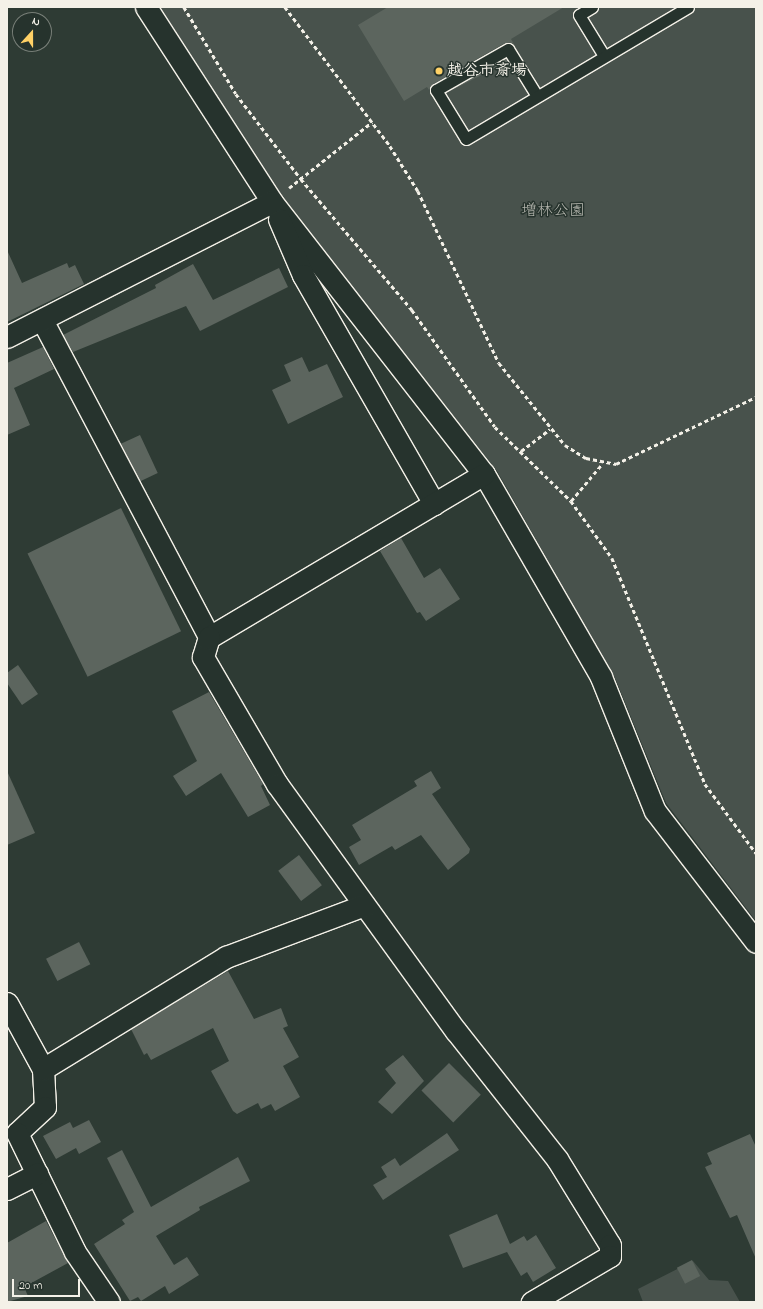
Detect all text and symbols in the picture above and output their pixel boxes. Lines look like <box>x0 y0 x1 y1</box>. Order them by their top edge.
north arrow <box>12 12 52 52</box>
text: N <box>30 13 42 31</box>
place label: 越谷市斎場 <box>447 61 527 81</box>
marker: 越谷市斎場 <box>434 66 444 76</box>
park label: 増林公園 <box>521 201 585 221</box>
scale bar <box>14 1271 82 1297</box>
text: 20 m <box>19 1277 42 1295</box>

